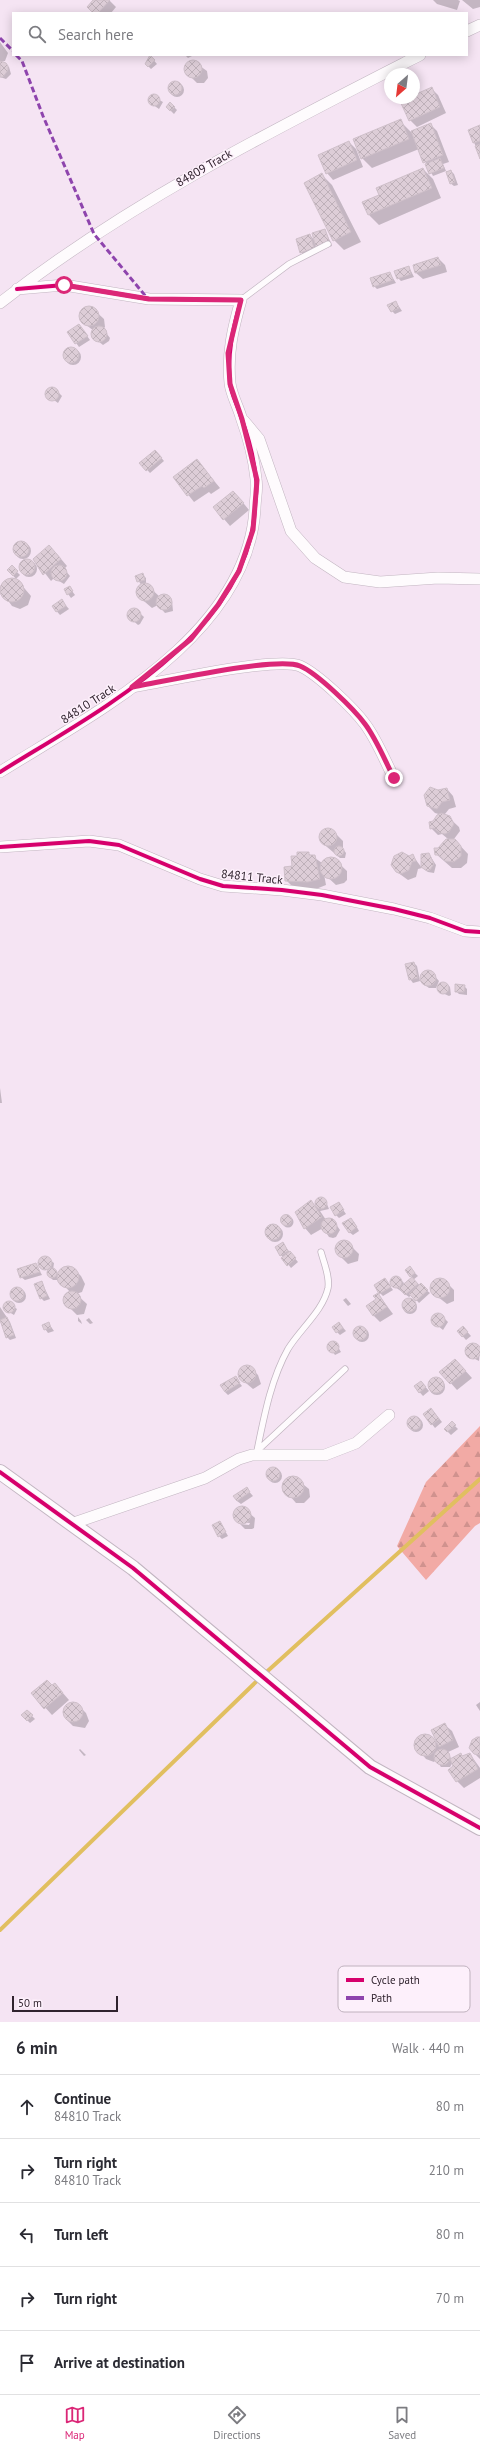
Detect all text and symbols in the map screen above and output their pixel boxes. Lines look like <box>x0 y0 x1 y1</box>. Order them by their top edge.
search box <box>12 12 468 56</box>
icon: search <box>26 23 48 45</box>
text: Search here <box>58 25 134 44</box>
north arrow <box>384 68 420 104</box>
street label: 84809 Track <box>173 145 235 190</box>
route start <box>55 276 73 294</box>
street label: 84810 Track <box>58 680 118 727</box>
route end <box>385 769 403 787</box>
street label: 84811 Track <box>220 866 284 887</box>
legend <box>338 1966 470 2012</box>
text: Cycle path <box>371 1973 420 1987</box>
text: Path <box>371 1991 392 2005</box>
scale bar <box>12 1994 118 2013</box>
text: 50 m <box>18 1996 42 2010</box>
text: 6 min <box>16 2037 57 2059</box>
text: Walk · 440 m <box>392 2040 464 2057</box>
text: Continue <box>54 2089 111 2108</box>
icon: ahead <box>16 2096 38 2118</box>
text: 80 m <box>436 2098 464 2115</box>
text: 84810 Track <box>54 2108 121 2125</box>
text: Turn right <box>54 2153 117 2172</box>
icon: right <box>16 2160 38 2182</box>
text: 210 m <box>429 2162 464 2179</box>
text: 84810 Track <box>54 2172 121 2189</box>
icon: left <box>16 2224 38 2246</box>
text: Turn left <box>54 2225 108 2244</box>
text: 80 m <box>436 2226 464 2243</box>
icon: right <box>16 2288 38 2310</box>
text: Turn right <box>54 2289 117 2308</box>
text: 70 m <box>436 2290 464 2307</box>
icon: arrive <box>16 2352 38 2374</box>
text: Arrive at destination <box>54 2353 185 2372</box>
tab: Map <box>64 2404 86 2442</box>
tab: Directions <box>213 2404 261 2442</box>
tab: Saved <box>388 2404 416 2442</box>

